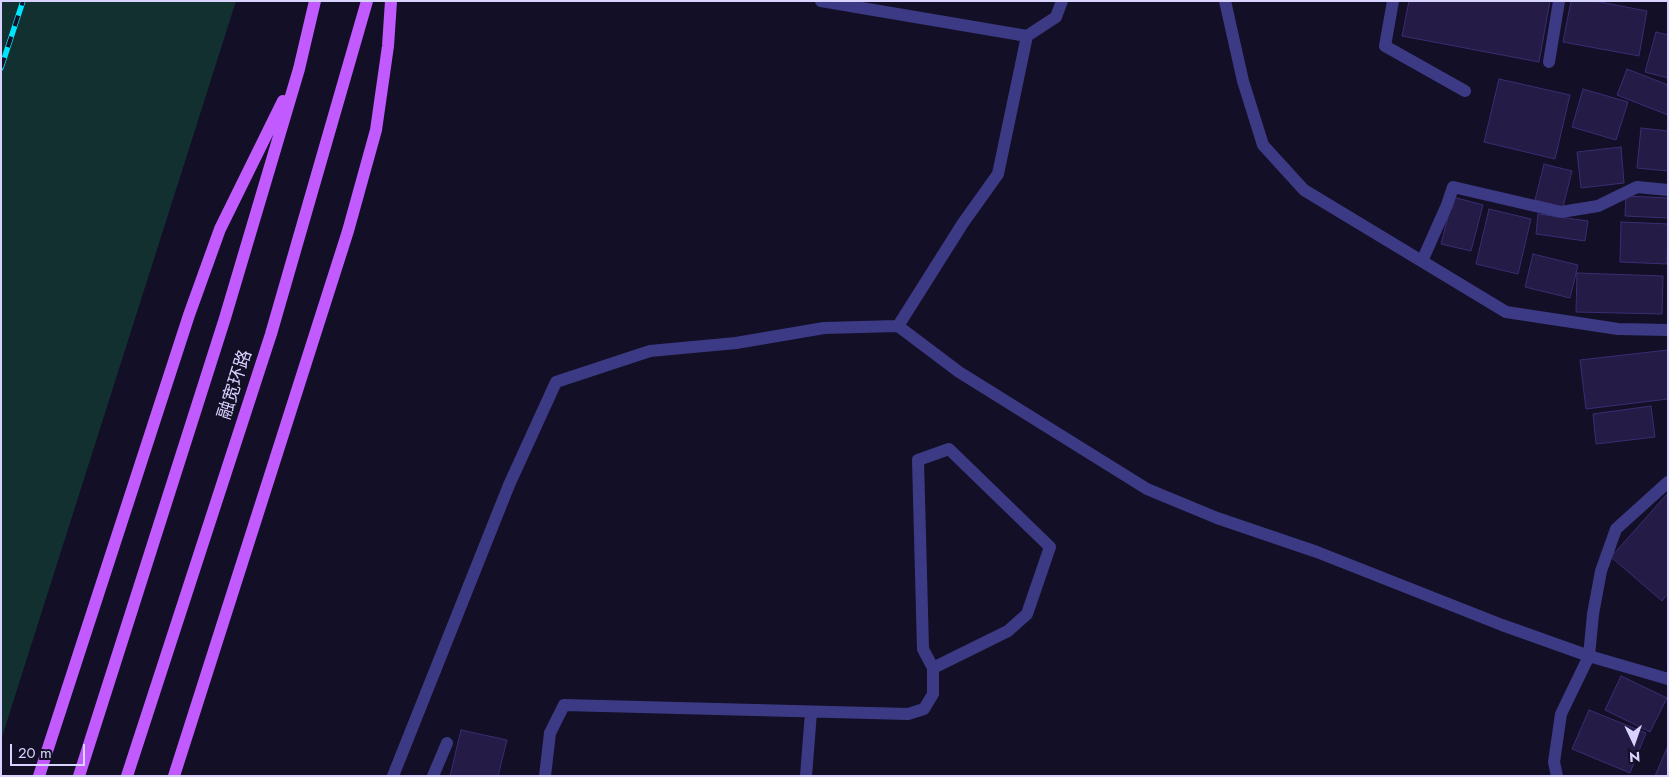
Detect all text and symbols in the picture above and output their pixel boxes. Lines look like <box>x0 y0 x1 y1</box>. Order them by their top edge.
street label: 融宽环路 <box>215 347 257 423</box>
north arrow <box>1609 717 1659 767</box>
scale bar <box>12 734 88 766</box>
text: 20 m <box>18 742 52 764</box>
text: N <box>1629 747 1641 767</box>

